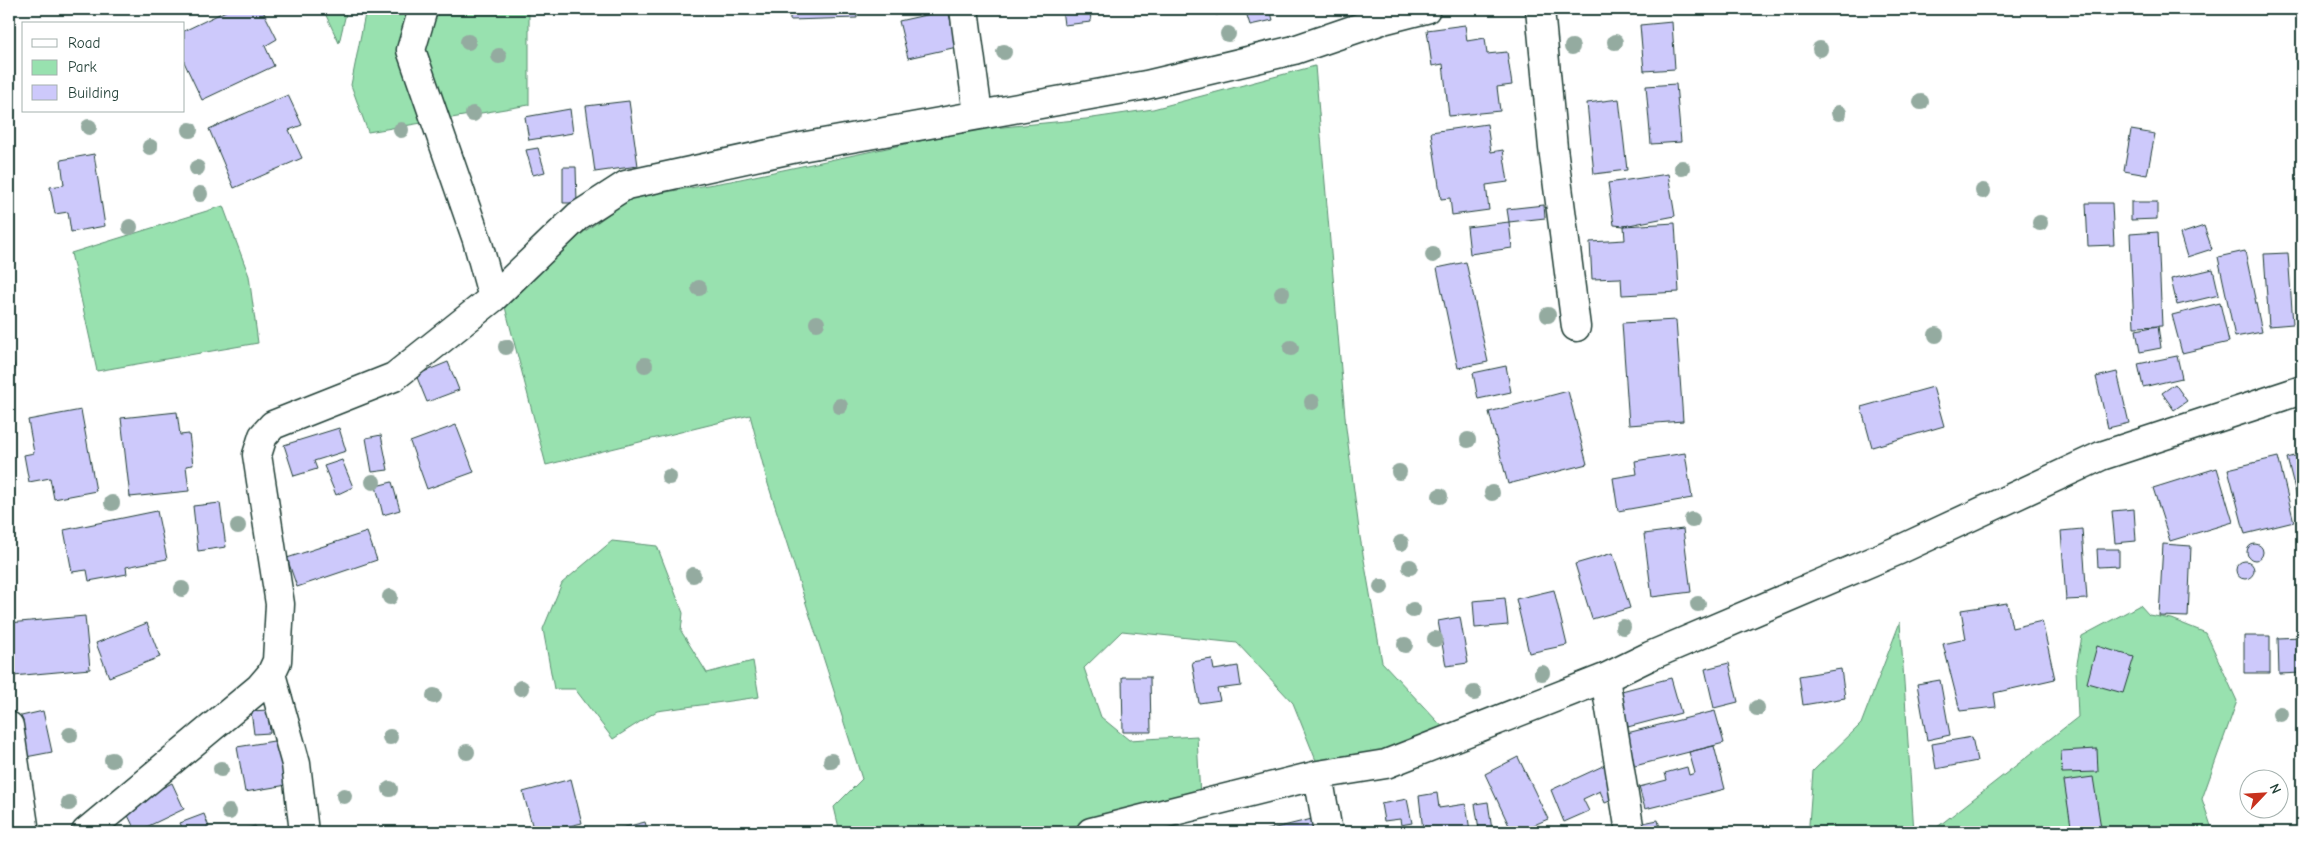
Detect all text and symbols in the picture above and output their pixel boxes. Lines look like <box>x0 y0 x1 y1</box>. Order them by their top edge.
legend <box>22 22 185 112</box>
text: Road <box>68 34 100 52</box>
text: Park <box>68 58 97 76</box>
text: Building <box>68 84 119 102</box>
north arrow <box>2238 768 2288 818</box>
text: N <box>2266 781 2285 796</box>

